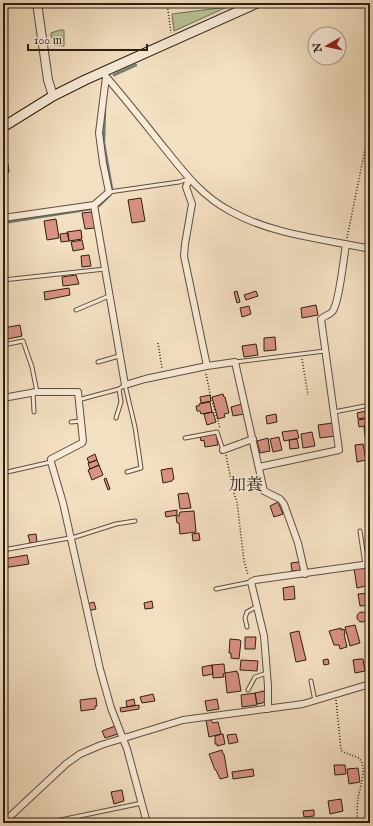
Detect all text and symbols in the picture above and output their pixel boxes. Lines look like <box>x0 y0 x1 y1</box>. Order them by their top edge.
scale bar <box>28 26 147 52</box>
north arrow <box>307 26 347 66</box>
text: 100 m <box>34 33 62 48</box>
text: N <box>310 41 326 54</box>
district label: 加養 <box>229 475 263 496</box>

